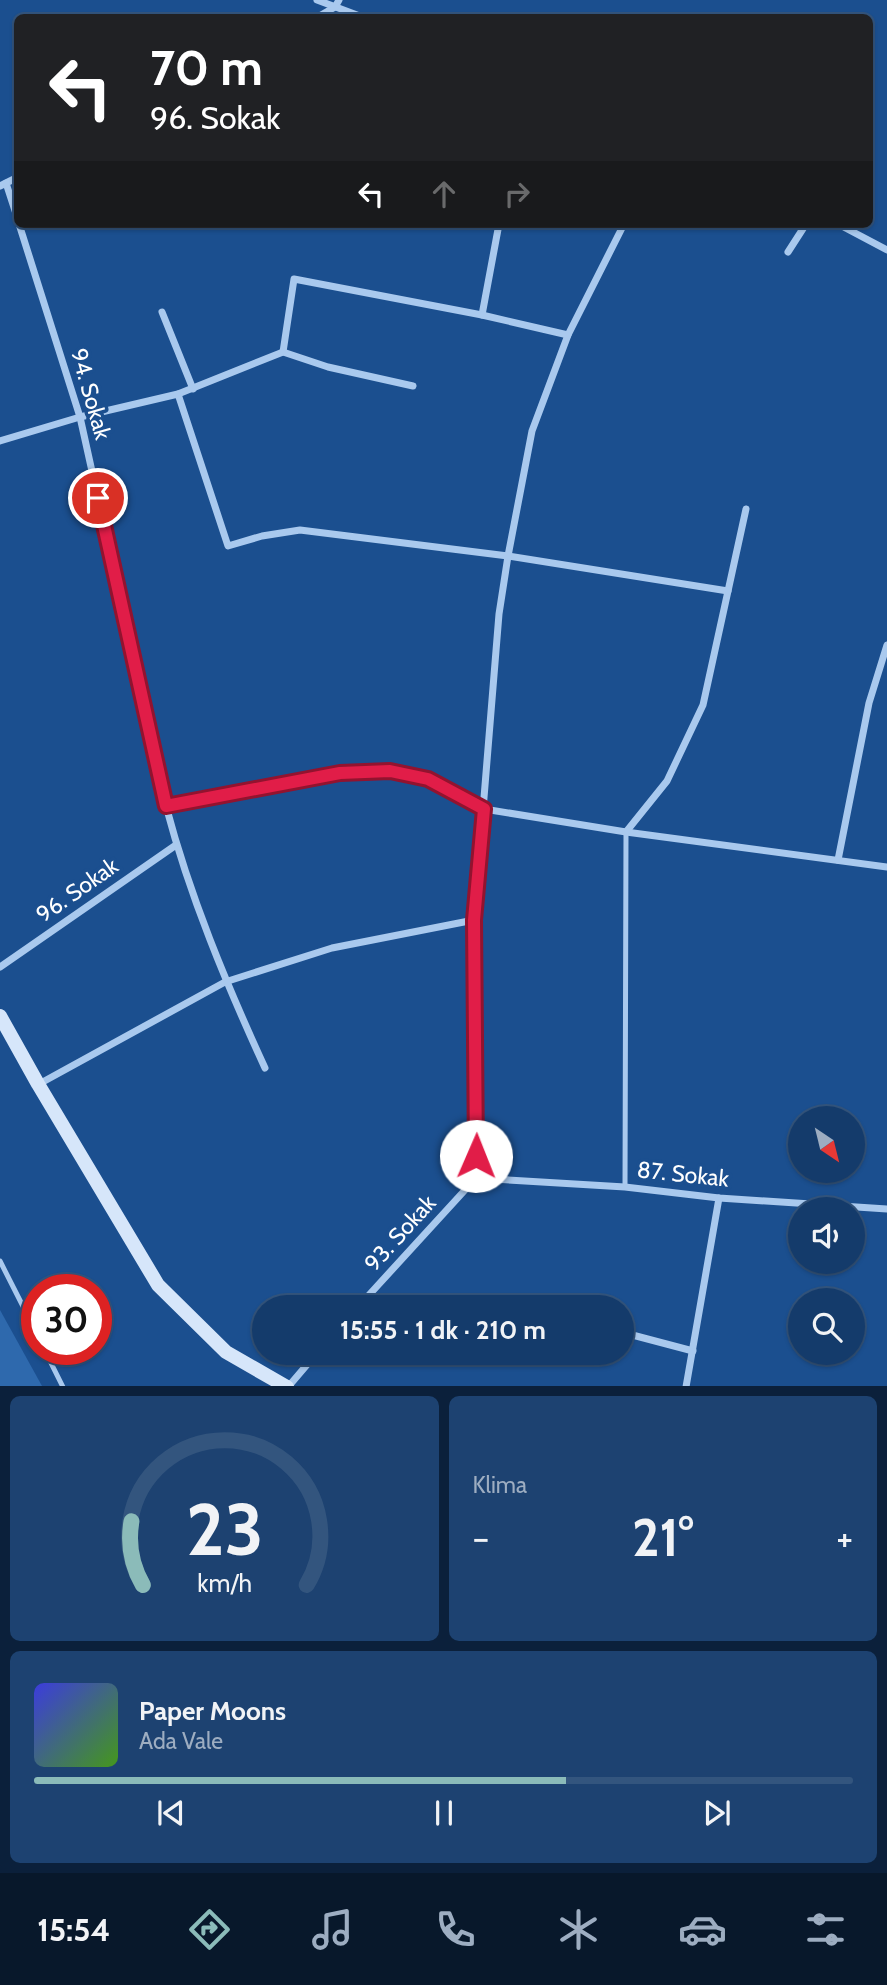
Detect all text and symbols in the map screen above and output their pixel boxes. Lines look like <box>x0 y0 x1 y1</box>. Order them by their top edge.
text: 70 m <box>150 38 263 97</box>
icon: left <box>35 42 126 133</box>
text: 96. Sokak <box>150 98 280 137</box>
icon: left <box>352 175 390 213</box>
icon: ahead <box>425 175 463 213</box>
icon: right <box>498 175 536 213</box>
street label: 94. Sokak <box>65 345 118 444</box>
pin <box>68 468 128 528</box>
icon: arrive <box>79 479 117 517</box>
street label: 96. Sokak <box>31 851 124 928</box>
north arrow <box>788 1106 864 1183</box>
map controls <box>788 1106 865 1365</box>
position arrow <box>439 1119 513 1193</box>
street label: 87. Sokak <box>636 1155 731 1193</box>
street label: 93. Sokak <box>358 1189 442 1277</box>
button: sound <box>788 1197 865 1274</box>
speed limit sign: 30 <box>21 1274 112 1365</box>
button: search <box>788 1288 865 1365</box>
text: 15:55 · 1 dk · 210 m <box>340 1314 546 1346</box>
text: Klima <box>473 1471 527 1499</box>
text: 23 <box>185 1485 263 1573</box>
text: 21° <box>632 1506 694 1569</box>
text: − <box>473 1514 489 1561</box>
text: + <box>836 1514 853 1561</box>
text: km/h <box>197 1567 252 1597</box>
text: Paper Moons <box>139 1695 286 1727</box>
text: Ada Vale <box>139 1727 223 1755</box>
icon: previous <box>152 1794 190 1832</box>
icon: pause <box>425 1794 463 1832</box>
icon: next <box>698 1794 736 1832</box>
icon: directions <box>185 1905 234 1954</box>
icon: music <box>308 1905 357 1954</box>
icon: phone <box>431 1905 480 1954</box>
icon: climate <box>554 1905 603 1954</box>
icon: car <box>678 1905 727 1954</box>
icon: filters <box>801 1905 850 1954</box>
text: 15:54 <box>37 1910 110 1949</box>

